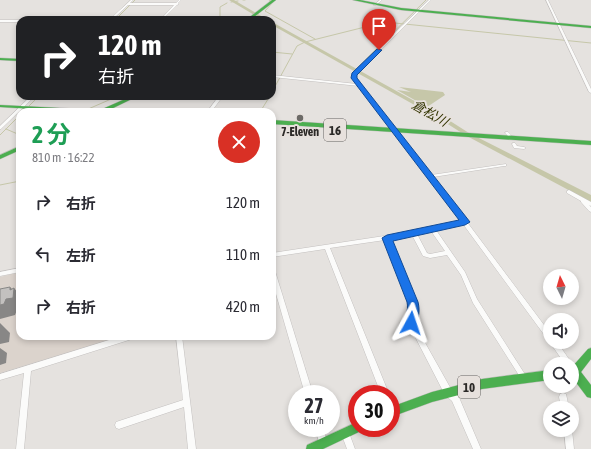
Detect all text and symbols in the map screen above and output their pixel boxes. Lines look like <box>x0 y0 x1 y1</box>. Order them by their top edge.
pin <box>362 9 396 50</box>
icon: arrive <box>368 15 390 37</box>
text: 120 m <box>98 29 161 61</box>
icon: right <box>32 32 84 84</box>
text: 右折 <box>98 66 134 87</box>
water label: 倉松川 <box>409 97 452 130</box>
marker: 7-Eleven <box>295 113 305 123</box>
road number: 16 <box>324 119 346 141</box>
text: 2 分 <box>32 121 71 148</box>
button: close <box>218 121 260 163</box>
place label: 7-Eleven <box>281 125 319 139</box>
text: 810 m · 16:22 <box>32 150 95 165</box>
icon: right <box>32 191 54 213</box>
text: 120 m <box>226 194 260 211</box>
text: 右折 <box>66 195 96 212</box>
icon: left <box>32 243 54 265</box>
text: 110 m <box>226 246 260 263</box>
text: 左折 <box>66 247 96 264</box>
north arrow <box>543 269 579 305</box>
map controls <box>543 269 579 437</box>
icon: right <box>32 295 54 317</box>
text: 420 m <box>226 298 260 315</box>
text: 右折 <box>66 299 96 316</box>
position arrow <box>390 302 432 344</box>
button: sound <box>543 313 579 349</box>
button: search <box>543 357 579 393</box>
road number: 10 <box>458 376 480 398</box>
speed limit sign: 30 <box>348 385 400 437</box>
text: 27 <box>305 394 323 417</box>
button: layers <box>543 401 579 437</box>
text: km/h <box>304 415 324 426</box>

